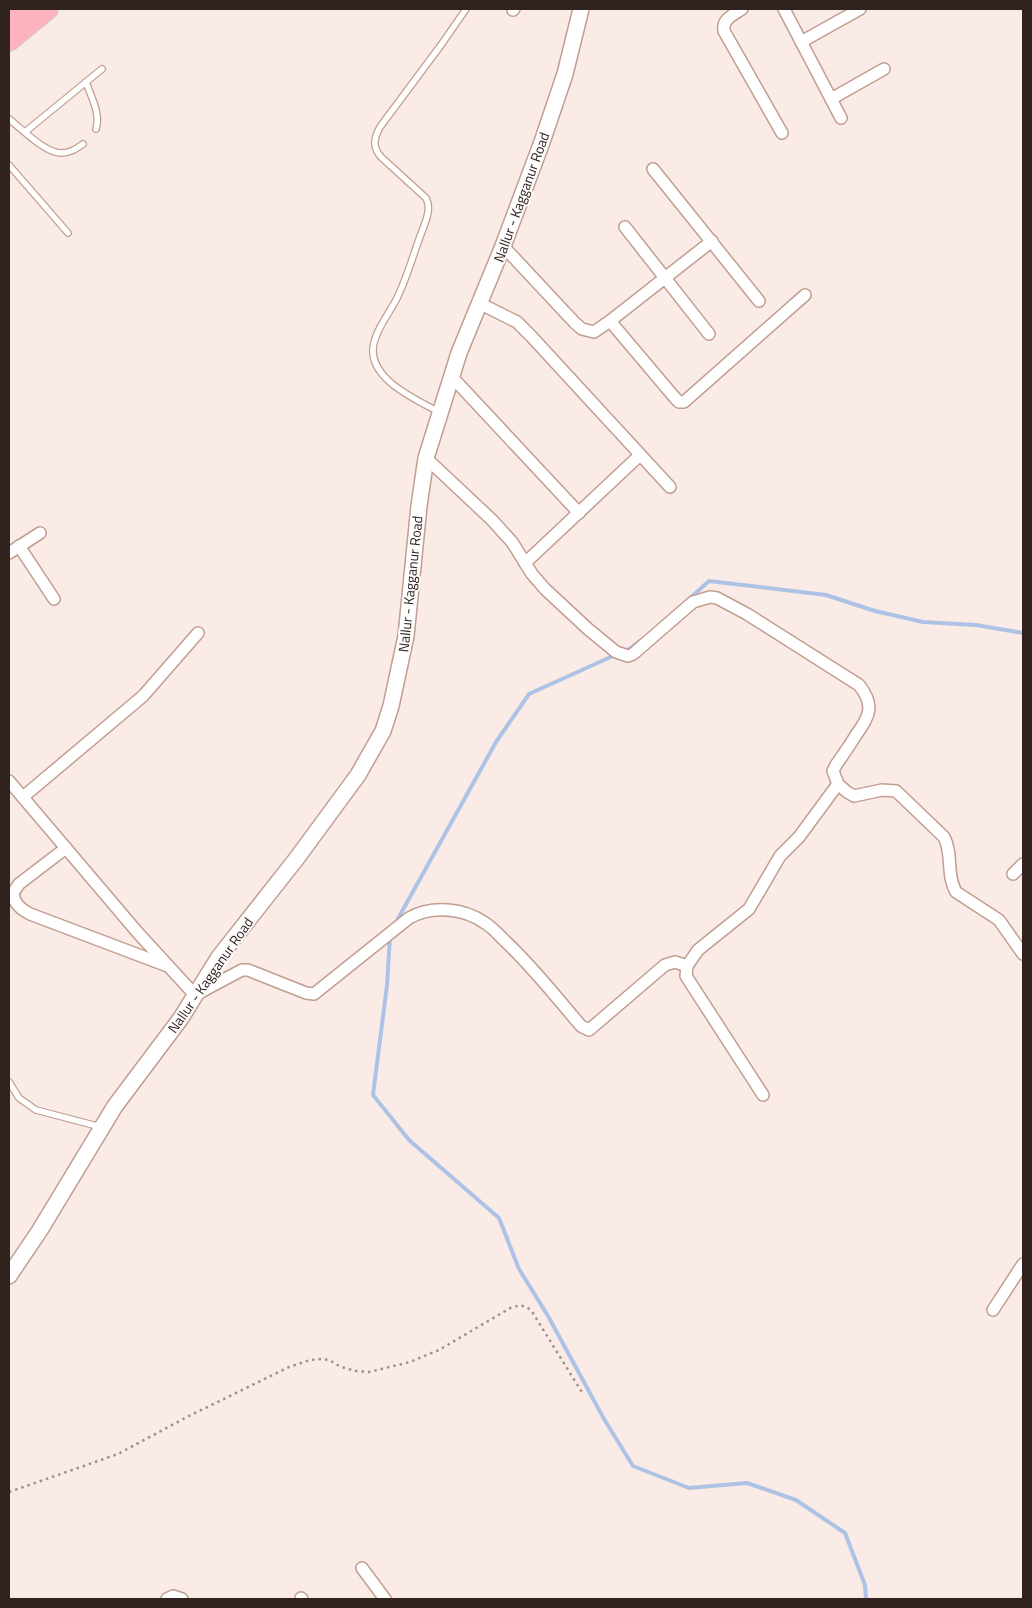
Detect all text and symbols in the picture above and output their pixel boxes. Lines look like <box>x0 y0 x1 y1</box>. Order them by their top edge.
street label: Nallur - Kagganur Road <box>488 129 554 265</box>
street label: Nallur - Kagganur Road <box>392 515 428 653</box>
street label: Nallur - Kagganur Road <box>162 913 258 1037</box>

